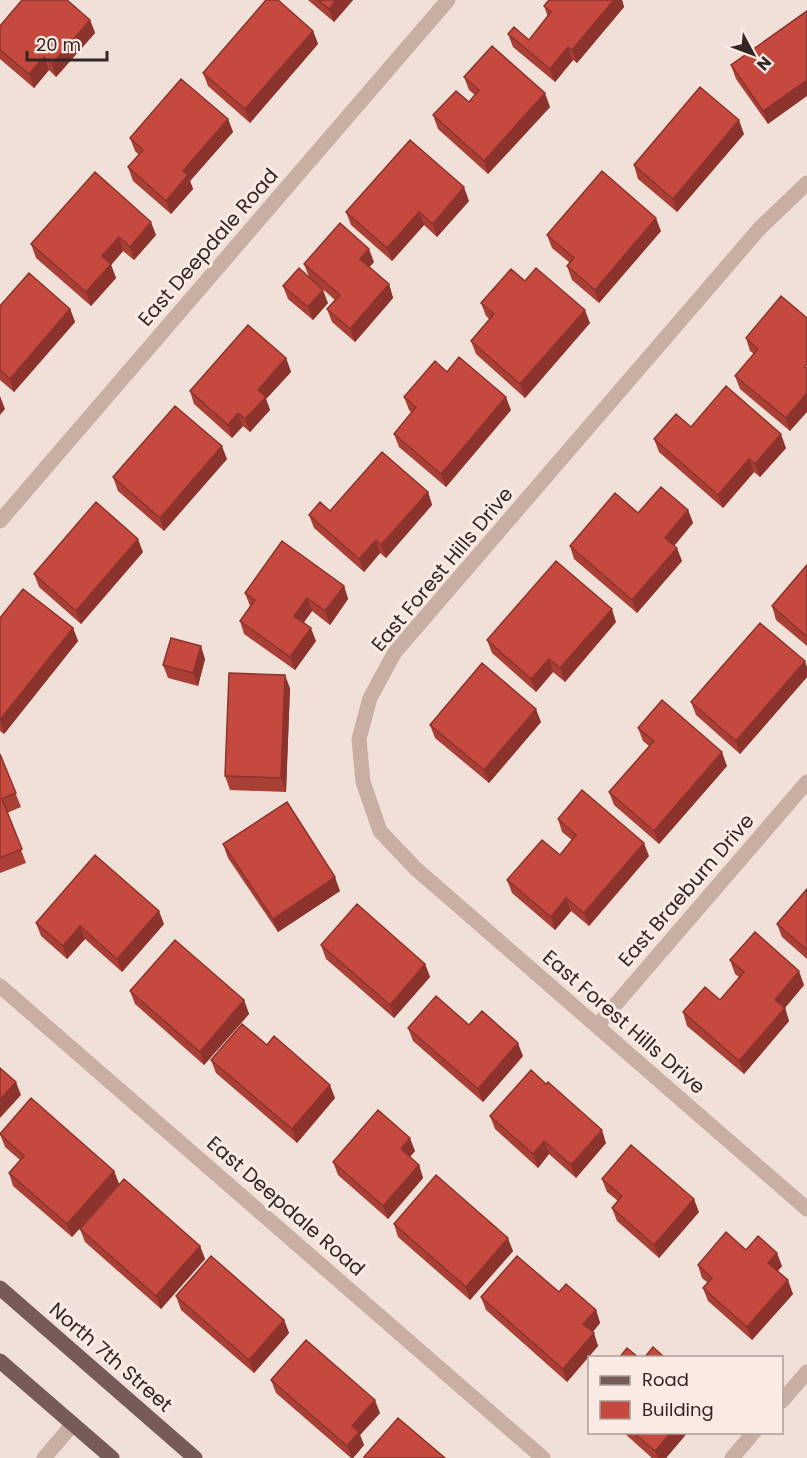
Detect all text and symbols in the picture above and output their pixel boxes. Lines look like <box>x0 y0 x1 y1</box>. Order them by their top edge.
scale bar <box>27 24 106 62</box>
north arrow <box>723 24 783 84</box>
text: 20 m <box>36 32 81 57</box>
text: N <box>751 51 777 76</box>
street label: East Deepdale Road <box>132 162 284 332</box>
street label: East Forest Hills Drive <box>365 481 519 657</box>
street label: East Braeburn Drive <box>612 807 760 973</box>
street label: East Forest Hills Drive <box>537 943 711 1101</box>
street label: East Deepdale Road <box>201 1130 371 1282</box>
street label: North 7th Street <box>43 1296 179 1418</box>
legend <box>588 1356 783 1434</box>
text: Road <box>642 1367 689 1392</box>
text: Building <box>642 1397 714 1422</box>

